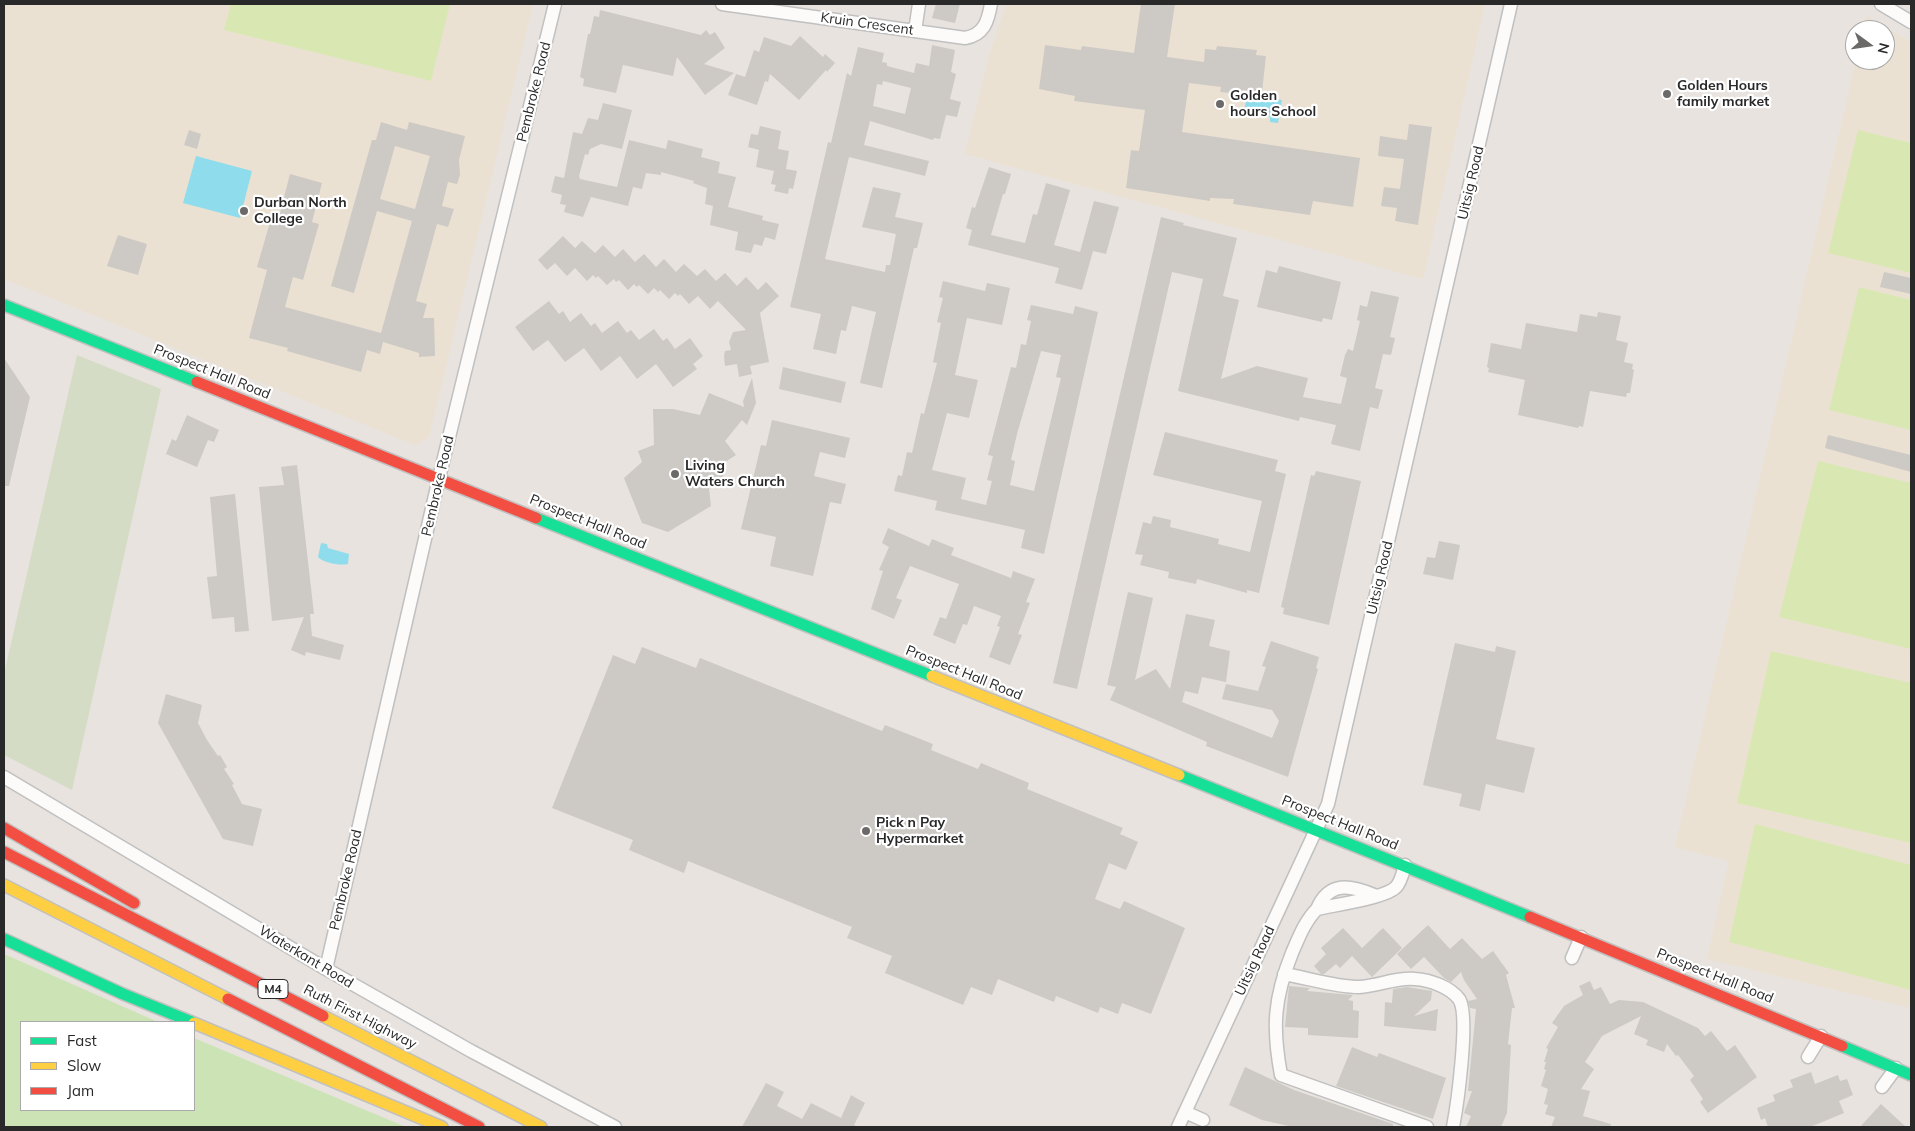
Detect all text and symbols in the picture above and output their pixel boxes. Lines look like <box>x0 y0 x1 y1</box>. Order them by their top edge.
street label: Kruin Crescent <box>819 9 915 39</box>
north arrow <box>1845 20 1895 70</box>
street label: Pembroke Road <box>513 40 555 144</box>
text: N <box>1874 41 1894 56</box>
place label: Golden Hours family market <box>1677 78 1769 110</box>
place label: Golden hours School <box>1230 88 1316 120</box>
marker: Golden Hours family market <box>1661 88 1673 100</box>
marker: Golden hours School <box>1214 98 1226 110</box>
street label: Uitsig Road <box>1454 145 1488 221</box>
place label: Durban North College <box>254 195 347 228</box>
marker: Durban North College <box>238 205 250 217</box>
street label: Prospect Hall Road <box>151 341 273 403</box>
street label: Pembroke Road <box>418 434 458 538</box>
place label: Living Waters Church <box>685 458 785 491</box>
marker: Living Waters Church <box>669 468 681 480</box>
street label: Prospect Hall Road <box>527 491 649 553</box>
street label: Uitsig Road <box>1363 540 1397 616</box>
street label: Prospect Hall Road <box>903 642 1025 704</box>
street label: Prospect Hall Road <box>1279 792 1401 854</box>
place label: Pick n Pay Hypermarket <box>876 815 964 848</box>
marker: Pick n Pay Hypermarket <box>860 825 872 837</box>
street label: Pembroke Road <box>326 828 366 932</box>
street label: Waterkant Road <box>256 922 356 992</box>
street label: Uitsig Road <box>1232 923 1278 999</box>
street label: Prospect Hall Road <box>1654 945 1776 1007</box>
road number: M4 <box>258 980 288 999</box>
street label: Ruth First Highway <box>301 981 419 1053</box>
legend <box>20 1021 195 1111</box>
text: Fast <box>67 1031 97 1050</box>
text: Slow <box>67 1056 101 1075</box>
text: Jam <box>67 1081 94 1100</box>

